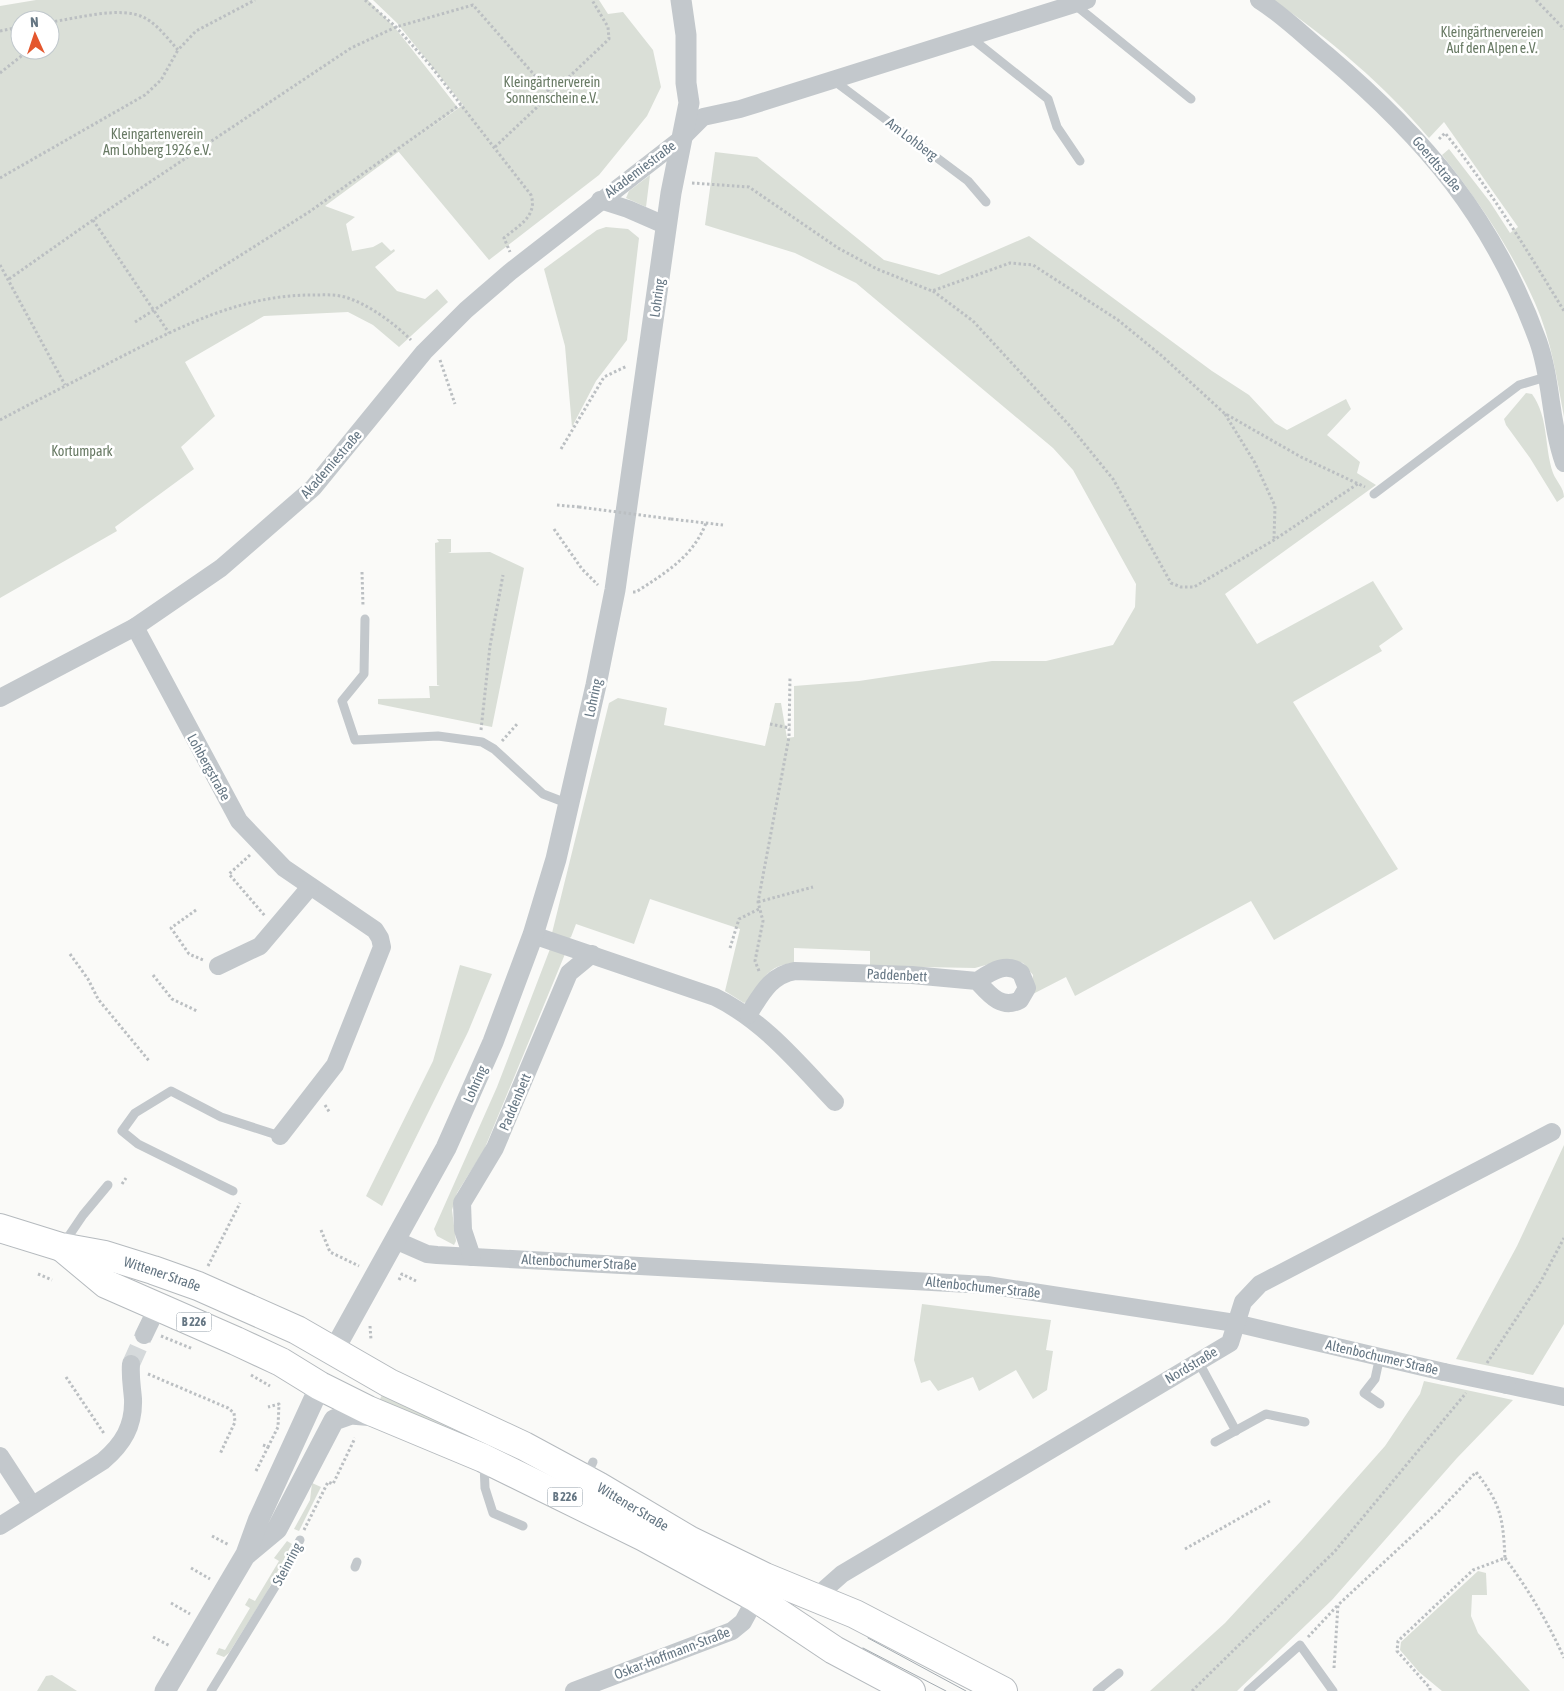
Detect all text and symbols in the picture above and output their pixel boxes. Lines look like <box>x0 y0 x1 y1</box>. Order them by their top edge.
north arrow <box>10 10 60 60</box>
text: N <box>30 14 39 30</box>
park label: Kleingärtnervereien Auf den Alpen e.V. <box>1440 24 1544 56</box>
park label: Kleingärtnerverein Sonnenschein e.V. <box>504 74 600 106</box>
street label: Am Lohberg <box>883 114 941 164</box>
park label: Kleingartenverein Am Lohberg 1926 e.V. <box>103 126 211 158</box>
street label: Goerdtstraße <box>1409 133 1465 195</box>
street label: Akademiestraße <box>601 137 679 201</box>
street label: Lohring <box>646 278 668 318</box>
street label: Akademiestraße <box>297 427 365 501</box>
park label: Kortumpark <box>51 443 113 459</box>
street label: Lohring <box>581 677 605 719</box>
street label: Lohbergstraße <box>184 731 234 803</box>
street label: Paddenbett <box>866 965 928 985</box>
street label: Lohring <box>460 1063 490 1105</box>
street label: Paddenbett <box>496 1071 534 1133</box>
street label: Altenbochumer Straße <box>521 1251 637 1273</box>
street label: Wittener Straße <box>122 1253 203 1294</box>
street label: Altenbochumer Straße <box>925 1273 1041 1301</box>
road number: B 226 <box>176 1312 212 1331</box>
street label: Altenbochumer Straße <box>1324 1336 1440 1378</box>
street label: Nordstraße <box>1162 1343 1220 1387</box>
street label: Wittener Straße <box>594 1479 672 1534</box>
road number: B 226 <box>548 1488 582 1506</box>
street label: Steinring <box>269 1540 305 1588</box>
street label: Oskar-Hoffmann-Straße <box>612 1624 732 1682</box>

